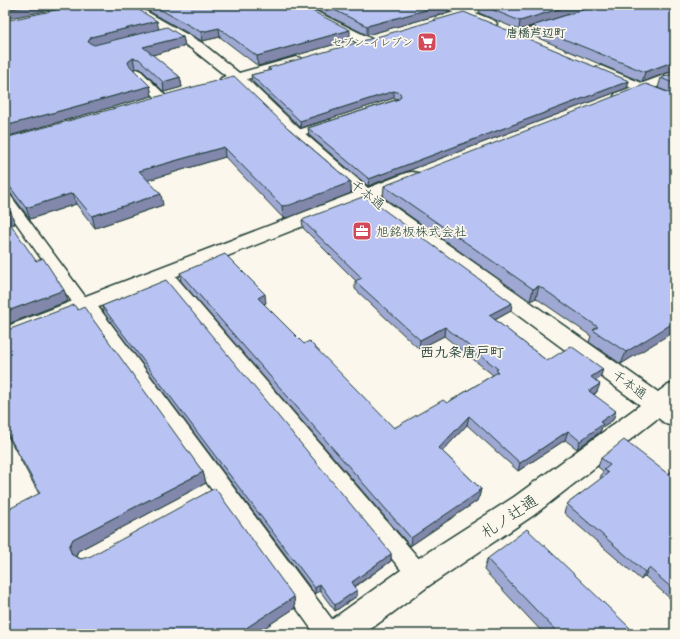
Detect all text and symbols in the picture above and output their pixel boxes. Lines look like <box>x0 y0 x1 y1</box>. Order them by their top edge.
district label: 唐橋芦辺町 <box>506 26 566 40</box>
supermarket icon: セブン-イレブン <box>416 31 438 53</box>
place label: セブン-イレブン <box>332 36 413 49</box>
street label: 千本通 <box>348 176 388 212</box>
office icon: 旭銘板株式会社 <box>351 220 373 242</box>
place label: 旭銘板株式会社 <box>376 224 467 239</box>
district label: 西九条唐戸町 <box>420 344 504 361</box>
street label: 千本通 <box>610 367 650 402</box>
street label: 札ノ辻通 <box>478 491 541 542</box>

